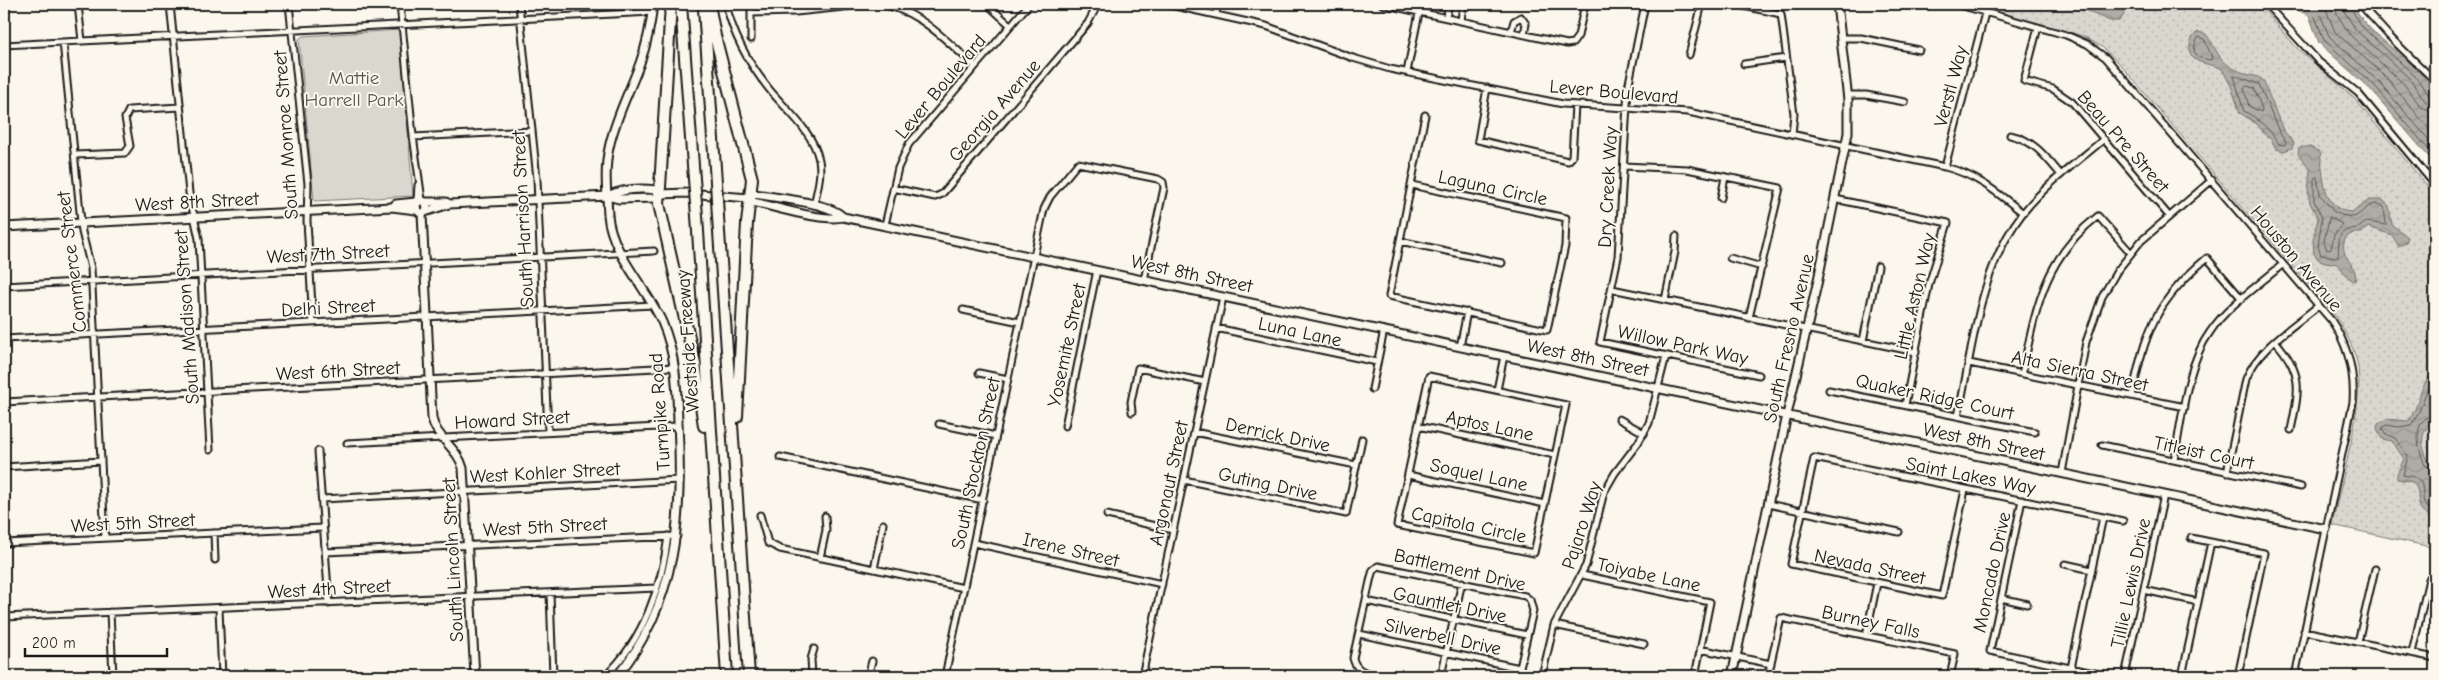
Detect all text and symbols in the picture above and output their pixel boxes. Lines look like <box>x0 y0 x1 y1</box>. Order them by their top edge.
street label: Lever Boulevard <box>891 30 991 143</box>
street label: Verstl Way <box>1930 43 1973 129</box>
street label: South Monroe Street <box>269 49 303 220</box>
street label: Georgia Avenue <box>944 55 1045 166</box>
park label: Mattie Harrell Park <box>305 67 404 111</box>
street label: Lever Boulevard <box>1549 75 1679 109</box>
street label: Beau Pre Street <box>2073 86 2174 198</box>
street label: Dry Creek Way <box>1594 125 1622 248</box>
street label: South Harrison Street <box>507 129 539 308</box>
street label: Laguna Circle <box>1436 166 1549 210</box>
street label: West 8th Street <box>135 188 260 216</box>
street label: Commerce Street <box>52 189 92 334</box>
street label: Houston Avenue <box>2246 201 2347 316</box>
street label: South Madison Street <box>170 228 204 405</box>
street label: Little Aston Way <box>1890 230 1940 362</box>
street label: West 7th Street <box>266 240 391 268</box>
street label: West 8th Street <box>1129 250 1255 298</box>
street label: South Fresno Avenue <box>1759 252 1819 425</box>
street label: Westside Freeway <box>672 268 704 413</box>
street label: Yosemite Street <box>1043 281 1091 409</box>
street label: Delhi Street <box>281 295 376 321</box>
street label: Luna Lane <box>1256 312 1343 352</box>
street label: Willow Park Way <box>1615 320 1751 370</box>
street label: West 8th Street <box>1525 334 1651 382</box>
street label: Alta Sierra Street <box>2010 346 2151 396</box>
street label: Turnpike Road <box>645 352 675 471</box>
street label: West 6th Street <box>275 357 401 385</box>
street label: Quaker Ridge Court <box>1854 369 2016 425</box>
street label: South Stockton Street <box>947 375 1005 551</box>
street label: Howard Street <box>454 406 571 434</box>
street label: Aptos Lane <box>1444 406 1536 446</box>
street label: Derrick Drive <box>1223 413 1332 457</box>
street label: Argonaut Street <box>1145 418 1193 548</box>
street label: West 8th Street <box>1921 418 2047 466</box>
street label: Titleist Court <box>2152 432 2256 474</box>
street label: Saint Lakes Way <box>1904 453 2038 499</box>
street label: Soquel Lane <box>1428 454 1530 496</box>
street label: West Kohler Street <box>469 458 621 488</box>
street label: Guting Drive <box>1216 463 1319 505</box>
street label: South Lincoln Street <box>438 477 468 643</box>
street label: Pajaro Way <box>1557 478 1607 572</box>
street label: Capitola Circle <box>1409 502 1528 548</box>
street label: West 5th Street <box>70 509 196 537</box>
street label: Moncado Drive <box>1968 510 2016 635</box>
street label: West 5th Street <box>482 513 608 541</box>
street label: Tillie Lewis Drive <box>2106 516 2155 650</box>
street label: Irene Street <box>1021 528 1122 572</box>
street label: Battlement Drive <box>1392 544 1528 596</box>
street label: Nevada Street <box>1812 544 1928 590</box>
street label: Toiyabe Lane <box>1595 553 1703 597</box>
street label: West 4th Street <box>267 575 392 603</box>
street label: Gauntlet Drive <box>1391 582 1509 628</box>
street label: Burney Falls <box>1820 601 1922 643</box>
street label: Silverbell Drive <box>1382 614 1503 660</box>
scale bar <box>25 625 168 657</box>
text: 200 m <box>32 634 76 652</box>

